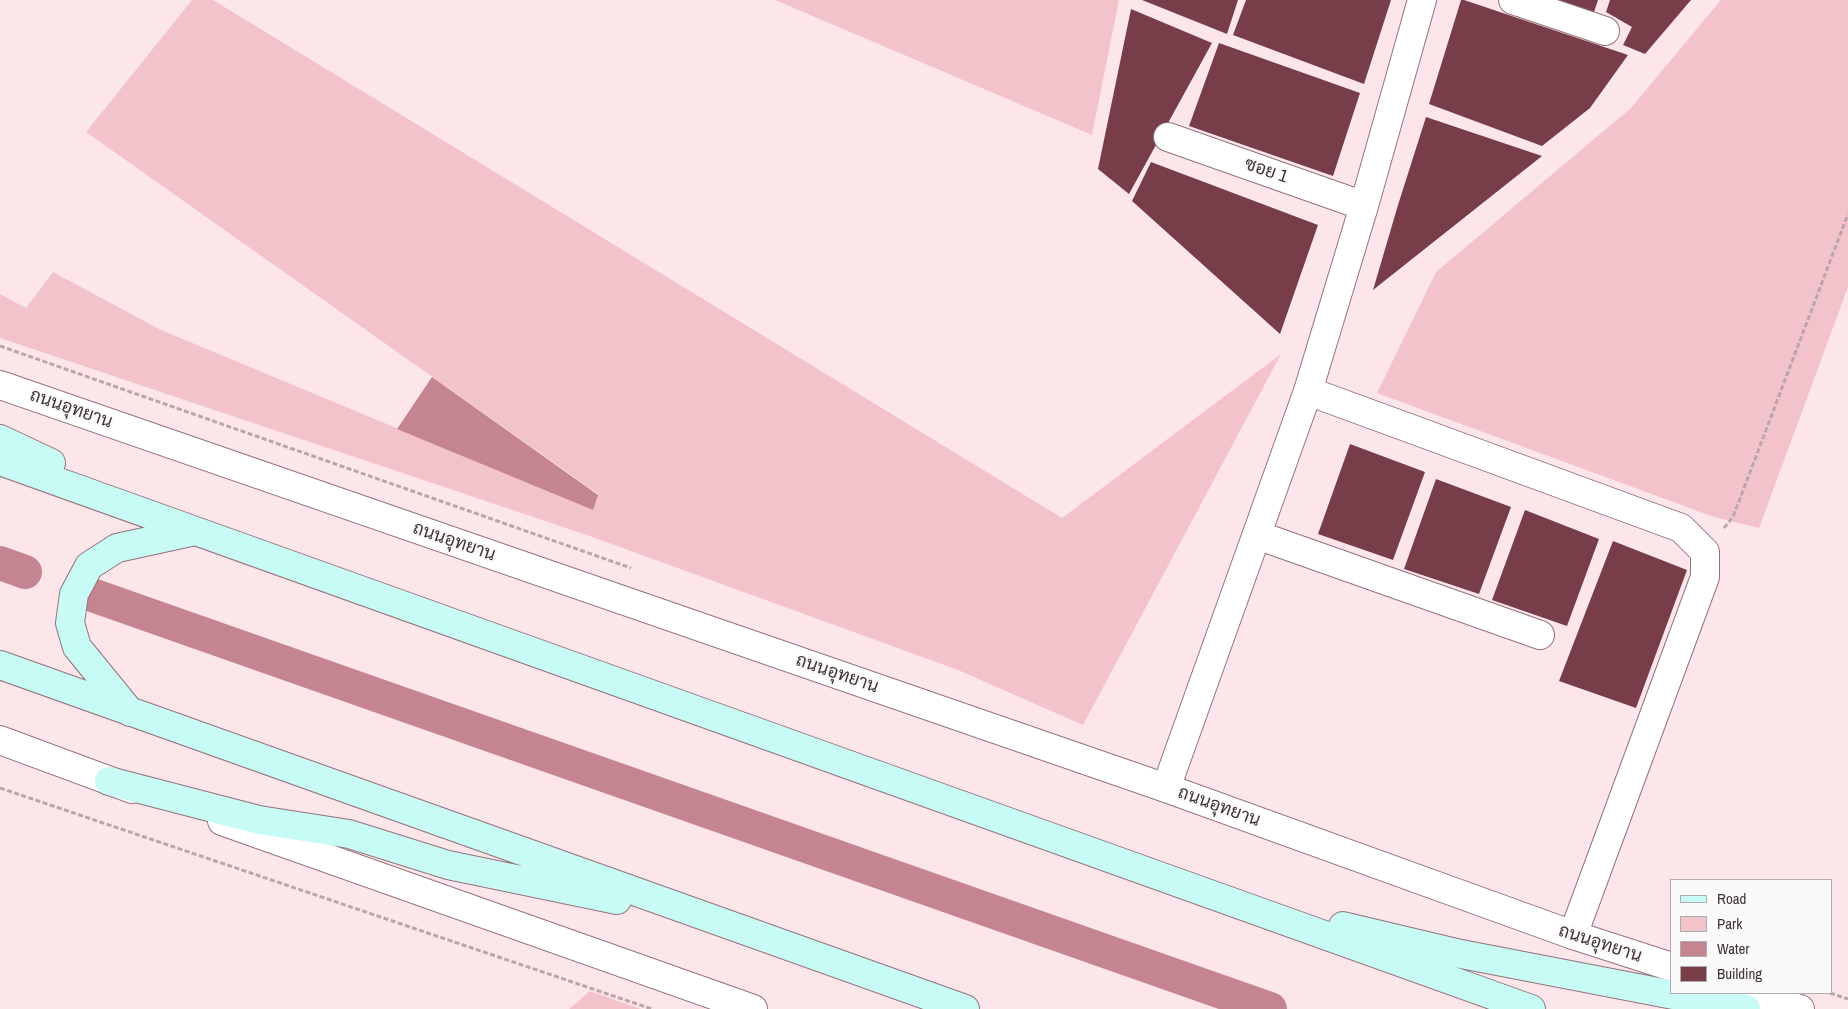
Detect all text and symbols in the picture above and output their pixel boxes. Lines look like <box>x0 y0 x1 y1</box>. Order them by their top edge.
street label: ซอย 1 <box>1242 154 1290 188</box>
street label: ถนนอุทยาน <box>27 385 115 433</box>
street label: ถนนอุทยาน <box>410 518 498 566</box>
street label: ถนนอุทยาน <box>793 650 881 698</box>
street label: ถนนอุทยาน <box>1175 782 1263 832</box>
legend <box>1670 879 1833 994</box>
text: Road <box>1717 888 1746 909</box>
text: Park <box>1717 913 1742 934</box>
street label: ถนนอุทยาน <box>1556 920 1644 968</box>
text: Water <box>1717 938 1749 959</box>
text: Building <box>1717 963 1762 984</box>

